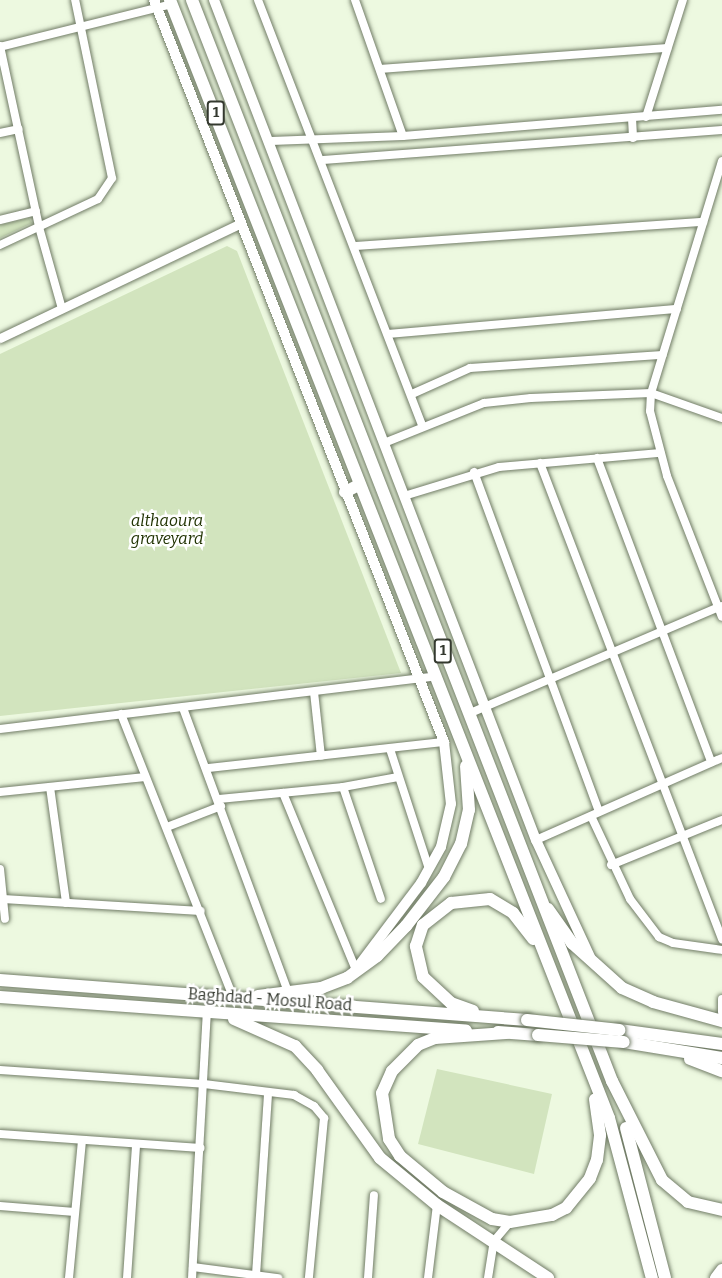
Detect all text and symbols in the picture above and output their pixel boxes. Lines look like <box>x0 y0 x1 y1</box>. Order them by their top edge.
road number: 1 <box>206 101 226 125</box>
park label: althaoura graveyard <box>131 511 203 549</box>
road number: 1 <box>432 639 454 663</box>
street label: Baghdad - Mosul Road <box>187 985 353 1015</box>

